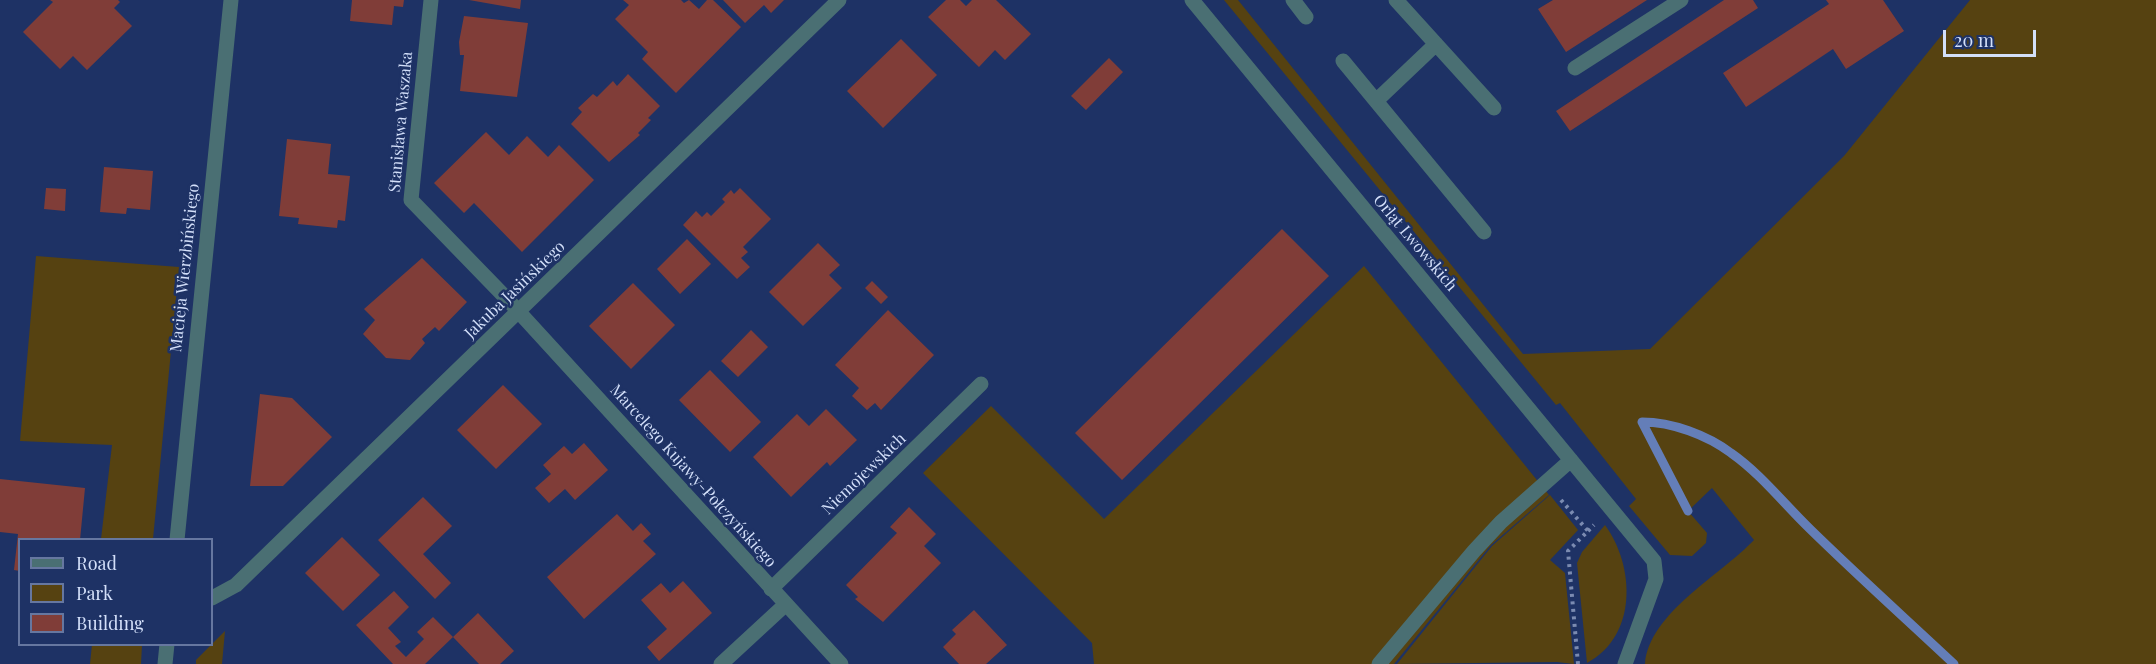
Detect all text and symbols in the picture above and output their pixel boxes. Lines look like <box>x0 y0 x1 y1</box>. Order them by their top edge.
scale bar <box>1946 18 2039 56</box>
text: 20 m <box>1954 28 1994 52</box>
street label: Stanisława Waszaka <box>385 51 417 193</box>
street label: Macieja Wierzbińskiego <box>167 183 203 353</box>
street label: Orląt Lwowskich <box>1369 191 1461 295</box>
street label: Jakuba Jasińskiego <box>461 237 569 343</box>
street label: Marcelego Kujawy-Połczyńskiego <box>606 381 780 571</box>
street label: Niemojewskich <box>818 429 910 519</box>
legend <box>18 538 213 646</box>
text: Road <box>76 551 117 575</box>
text: Park <box>76 581 113 605</box>
text: Building <box>76 611 144 635</box>

